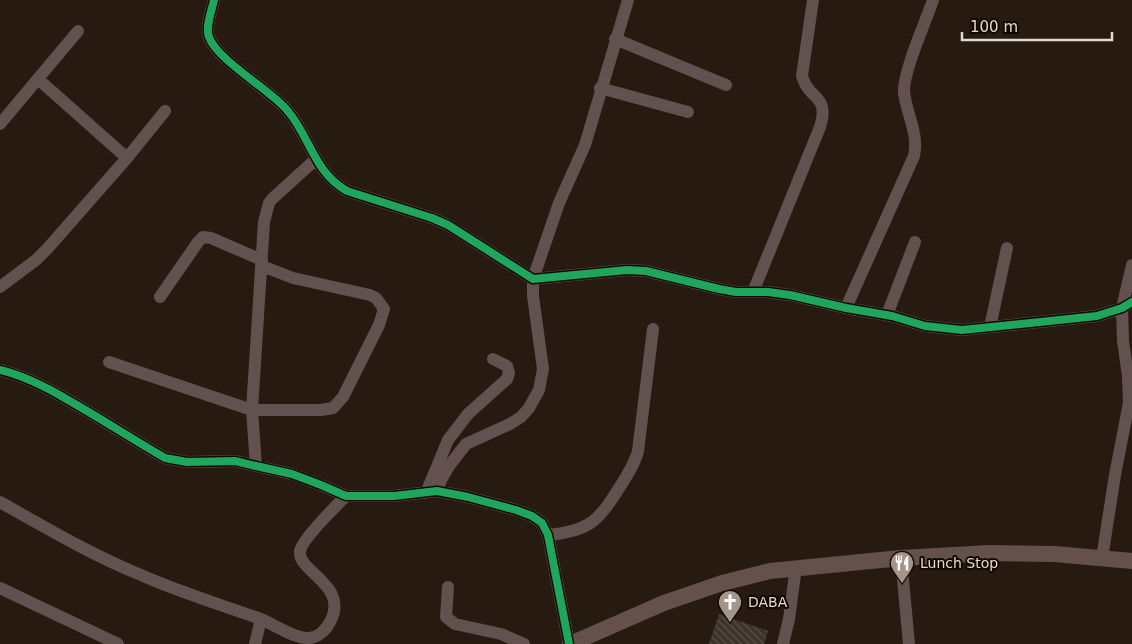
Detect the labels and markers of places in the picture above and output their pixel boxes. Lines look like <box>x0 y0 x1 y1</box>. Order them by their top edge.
restaurant icon: Lunch Stop <box>889 550 915 584</box>
place label: Lunch Stop <box>920 555 998 571</box>
church icon: DABA <box>717 589 743 623</box>
place label: DABA <box>748 594 788 610</box>

